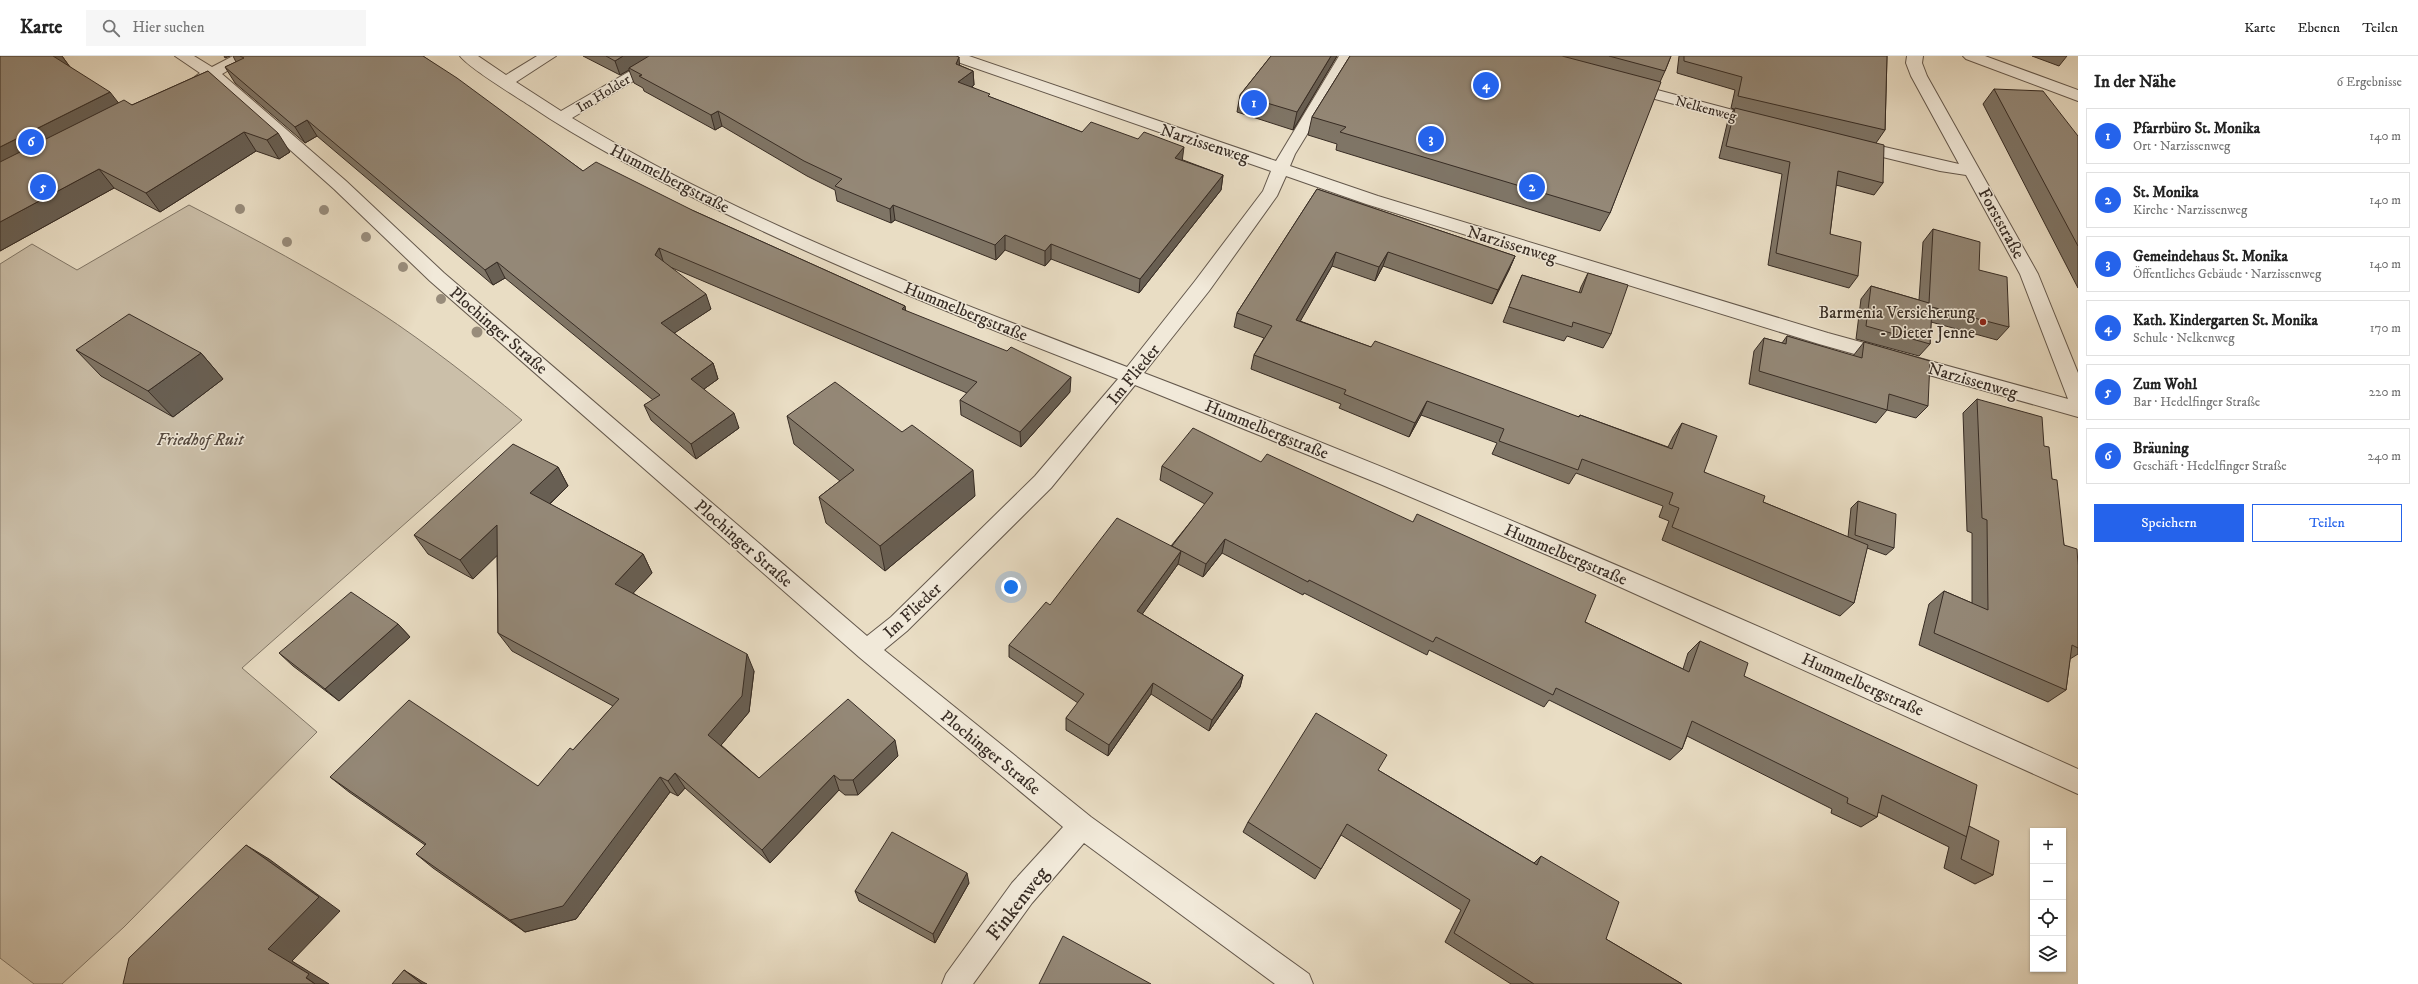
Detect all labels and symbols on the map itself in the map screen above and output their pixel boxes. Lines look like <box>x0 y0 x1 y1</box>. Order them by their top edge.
street label: Im Holder <box>573 70 634 117</box>
pin: 4 <box>1473 70 1499 100</box>
pin: 1 <box>1241 88 1267 118</box>
street label: Nelkenweg <box>1673 92 1738 126</box>
street label: Narzissenweg <box>1157 119 1253 169</box>
pin: 3 <box>1418 124 1444 154</box>
pin: 6 <box>18 127 44 157</box>
street label: Hummelbergstraße <box>606 139 733 219</box>
pin: 5 <box>30 172 56 202</box>
pin: 2 <box>1519 172 1545 202</box>
street label: Forststraße <box>1973 184 2030 263</box>
street label: Narzissenweg <box>1464 221 1560 269</box>
street label: Hummelbergstraße <box>901 277 1031 347</box>
street label: Plochinger Straße <box>445 282 552 379</box>
place label: Barmenia Versicherung - Dieter Jenne <box>1819 302 1976 344</box>
marker: Barmenia Versicherung - Dieter Jenne <box>1978 317 1988 327</box>
street label: Im Flieder <box>1103 339 1165 410</box>
street label: Narzissenweg <box>1925 358 2021 404</box>
street label: Hummelbergstraße <box>1202 395 1332 465</box>
park label: Friedhof Ruit <box>156 429 245 451</box>
street label: Plochinger Straße <box>690 495 797 592</box>
street label: Hummelbergstraße <box>1501 519 1630 591</box>
your location <box>1001 577 1021 597</box>
street label: Im Flieder <box>879 578 947 643</box>
street label: Hummelbergstraße <box>1798 648 1927 722</box>
street label: Plochinger Straße <box>936 705 1045 800</box>
street label: Finkenweg <box>982 862 1055 946</box>

